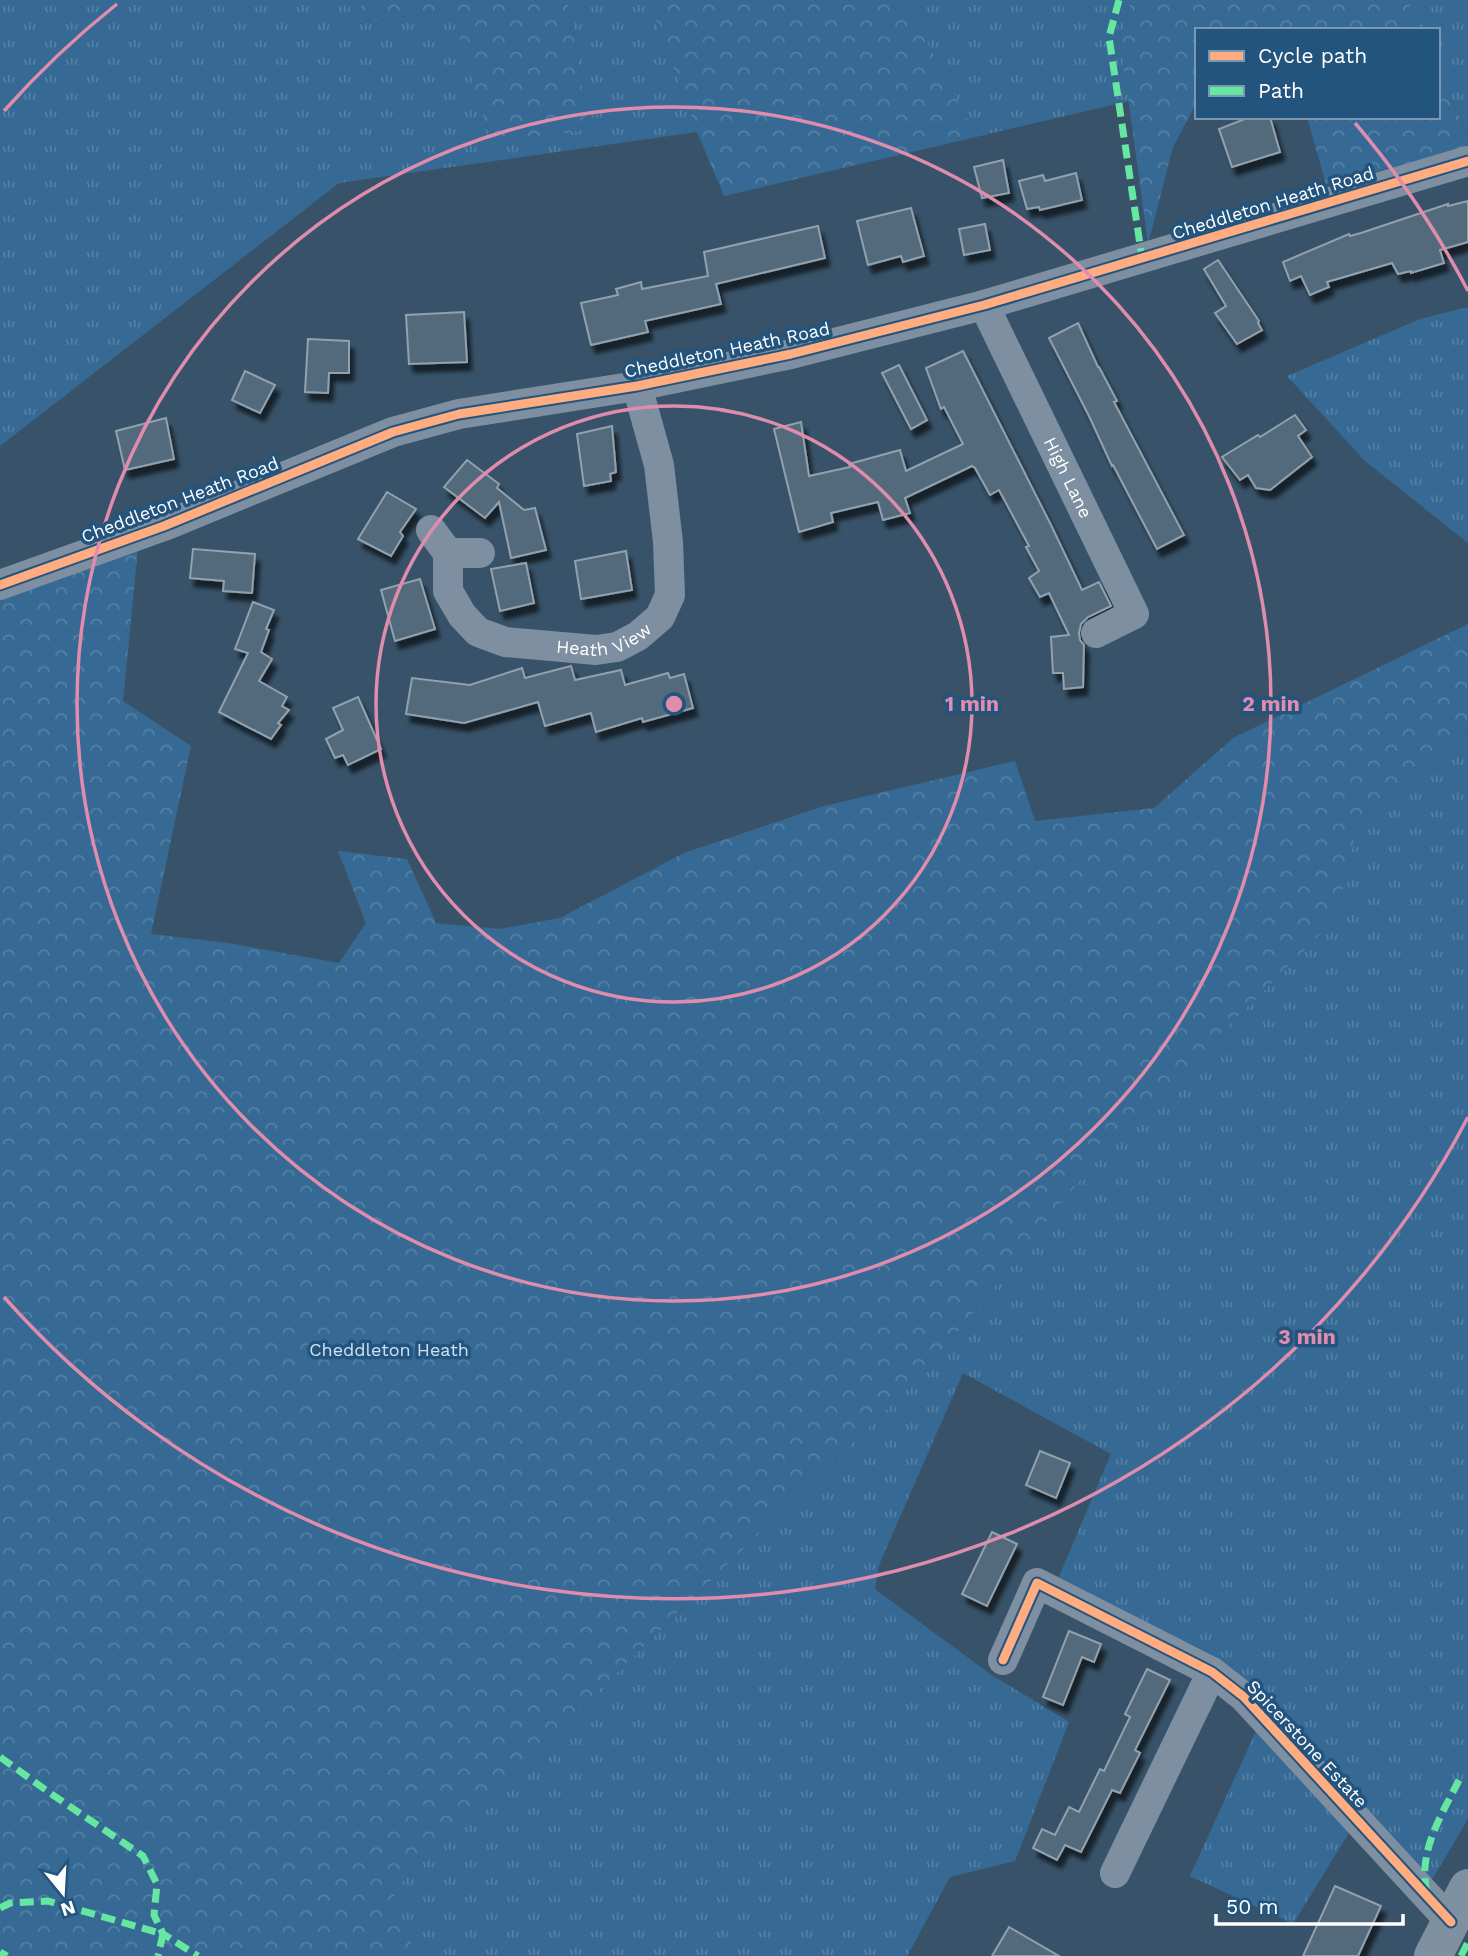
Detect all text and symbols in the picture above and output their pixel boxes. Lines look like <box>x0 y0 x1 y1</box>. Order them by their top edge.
legend <box>1195 28 1440 119</box>
text: Cycle path <box>1258 43 1367 68</box>
text: Path <box>1258 78 1304 103</box>
street label: Cheddleton Heath Road <box>1169 162 1376 243</box>
street label: Cheddleton Heath Road <box>622 317 832 382</box>
street label: High Lane <box>1040 434 1097 521</box>
street label: Cheddleton Heath Road <box>78 452 281 547</box>
street label: Heath View <box>555 618 655 660</box>
text: 1 min <box>945 691 999 716</box>
text: 2 min <box>1242 691 1300 716</box>
centre of rings <box>662 692 686 716</box>
text: 3 min <box>1278 1324 1336 1349</box>
park label: Cheddleton Heath <box>309 1339 469 1360</box>
street label: Spicerstone Estate <box>1243 1676 1372 1812</box>
north arrow <box>28 1858 98 1928</box>
scale bar <box>1216 1882 1403 1926</box>
text: 50 m <box>1226 1894 1278 1919</box>
text: N <box>58 1896 78 1922</box>

